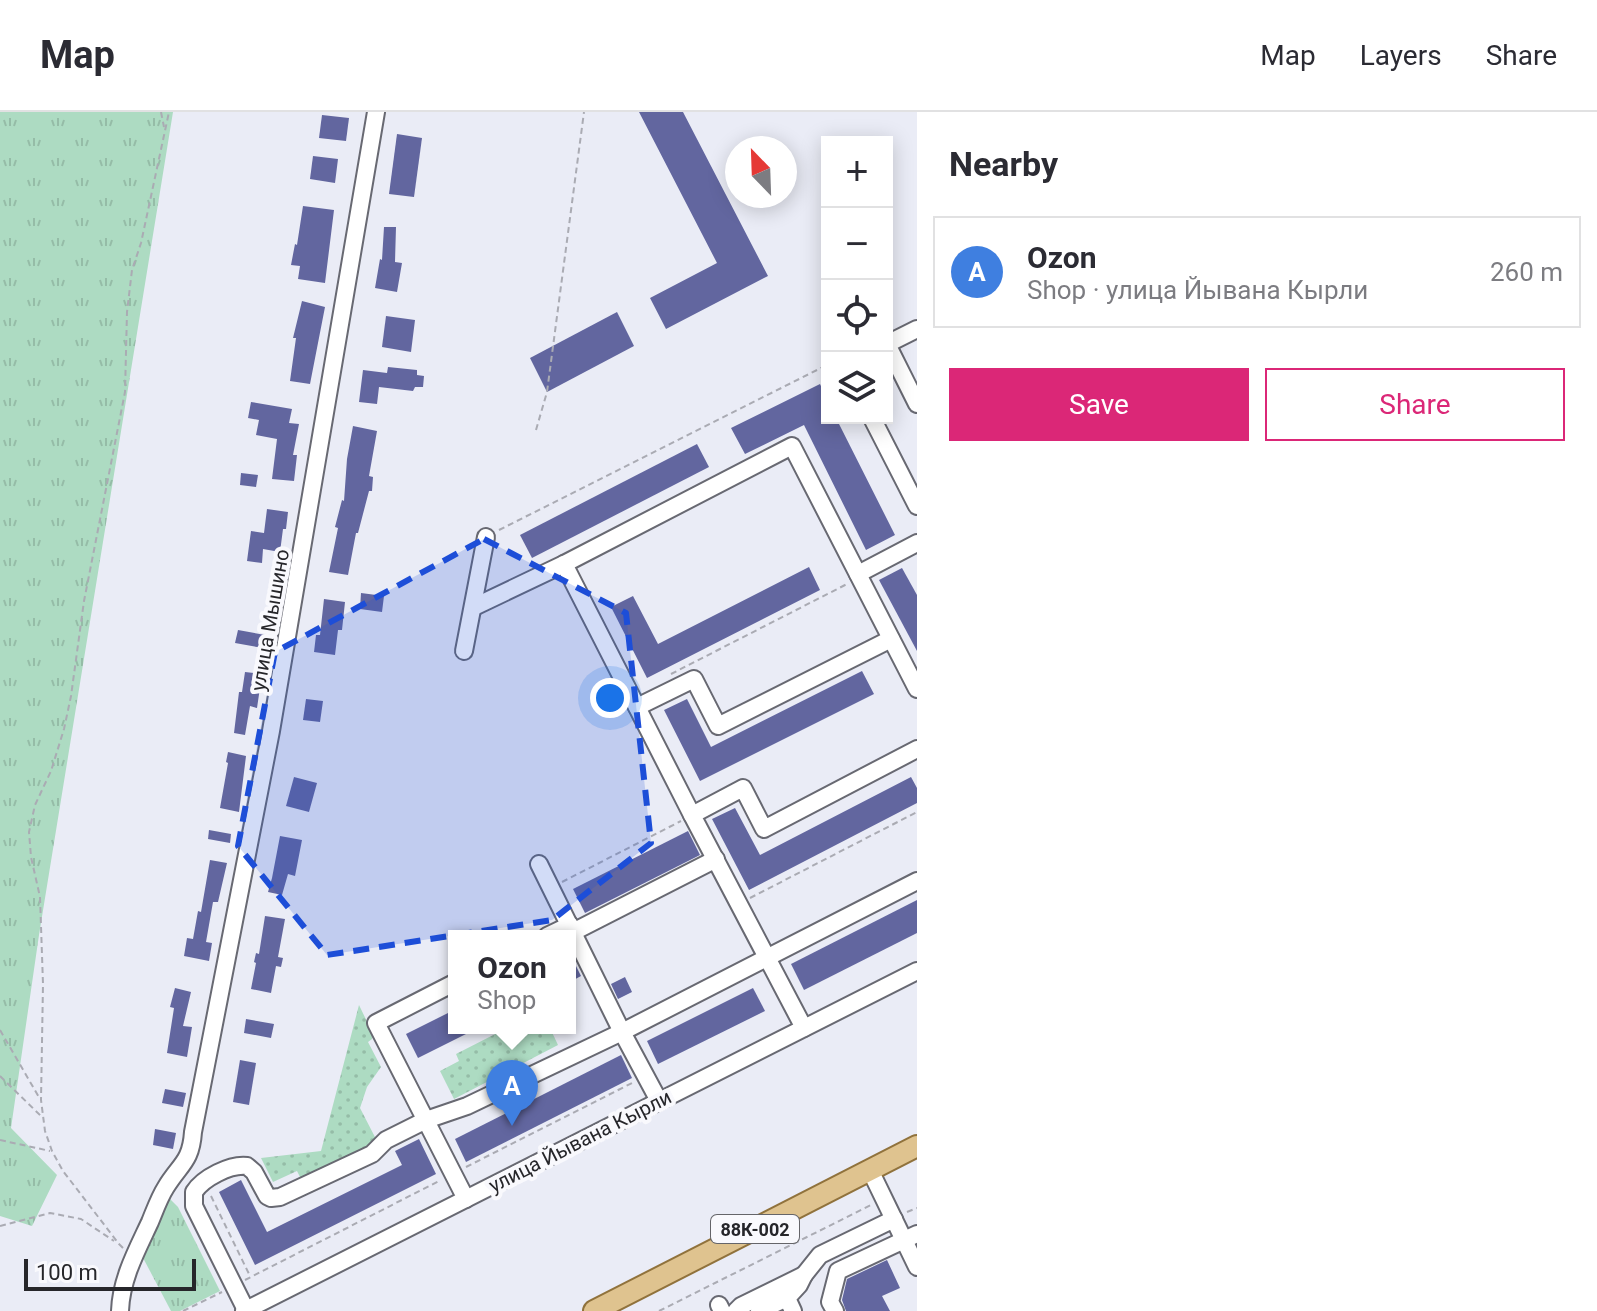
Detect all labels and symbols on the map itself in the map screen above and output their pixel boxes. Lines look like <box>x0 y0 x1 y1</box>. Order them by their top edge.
north arrow <box>725 136 797 208</box>
street label: улица Мышино <box>246 547 294 693</box>
your location <box>590 678 630 718</box>
pin: A <box>486 1060 538 1126</box>
street label: улица Йывана Кырли <box>485 1084 675 1198</box>
road number: 88К-002 <box>711 1215 799 1243</box>
scale bar <box>24 1255 196 1291</box>

